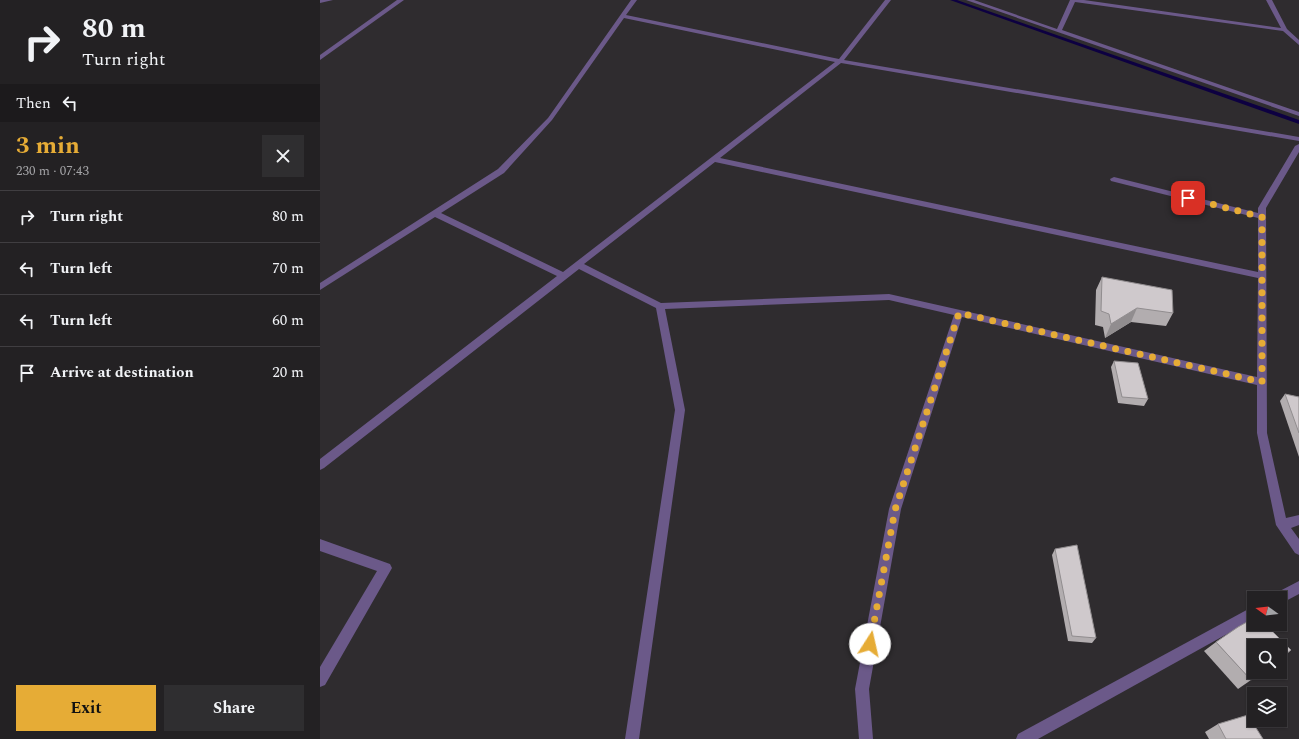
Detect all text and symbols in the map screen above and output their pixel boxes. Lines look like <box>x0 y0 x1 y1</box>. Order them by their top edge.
text: 80 m <box>82 7 146 50</box>
icon: right <box>16 16 68 68</box>
text: Turn right <box>82 46 165 73</box>
text: Then <box>16 92 51 115</box>
icon: left <box>59 92 81 114</box>
text: 3 min <box>16 128 80 164</box>
button: close <box>262 135 304 177</box>
text: 230 m · 07:43 <box>16 161 89 181</box>
pin <box>1171 181 1205 215</box>
icon: arrive <box>1177 187 1199 209</box>
text: Turn right <box>50 205 123 228</box>
text: 80 m <box>272 205 304 228</box>
icon: right <box>16 206 38 228</box>
text: Turn left <box>50 257 112 280</box>
text: 70 m <box>272 257 304 280</box>
icon: left <box>16 258 38 280</box>
text: Turn left <box>50 309 112 332</box>
text: 60 m <box>272 309 304 332</box>
icon: left <box>16 310 38 332</box>
text: Arrive at destination <box>50 361 194 384</box>
text: 20 m <box>272 361 304 384</box>
icon: arrive <box>16 362 38 384</box>
north arrow <box>1247 591 1287 631</box>
map controls <box>1247 591 1287 727</box>
position arrow <box>849 623 891 665</box>
button: search <box>1247 639 1287 679</box>
button: Exit <box>16 685 156 731</box>
button: Share <box>164 685 304 731</box>
button: layers <box>1247 687 1287 727</box>

